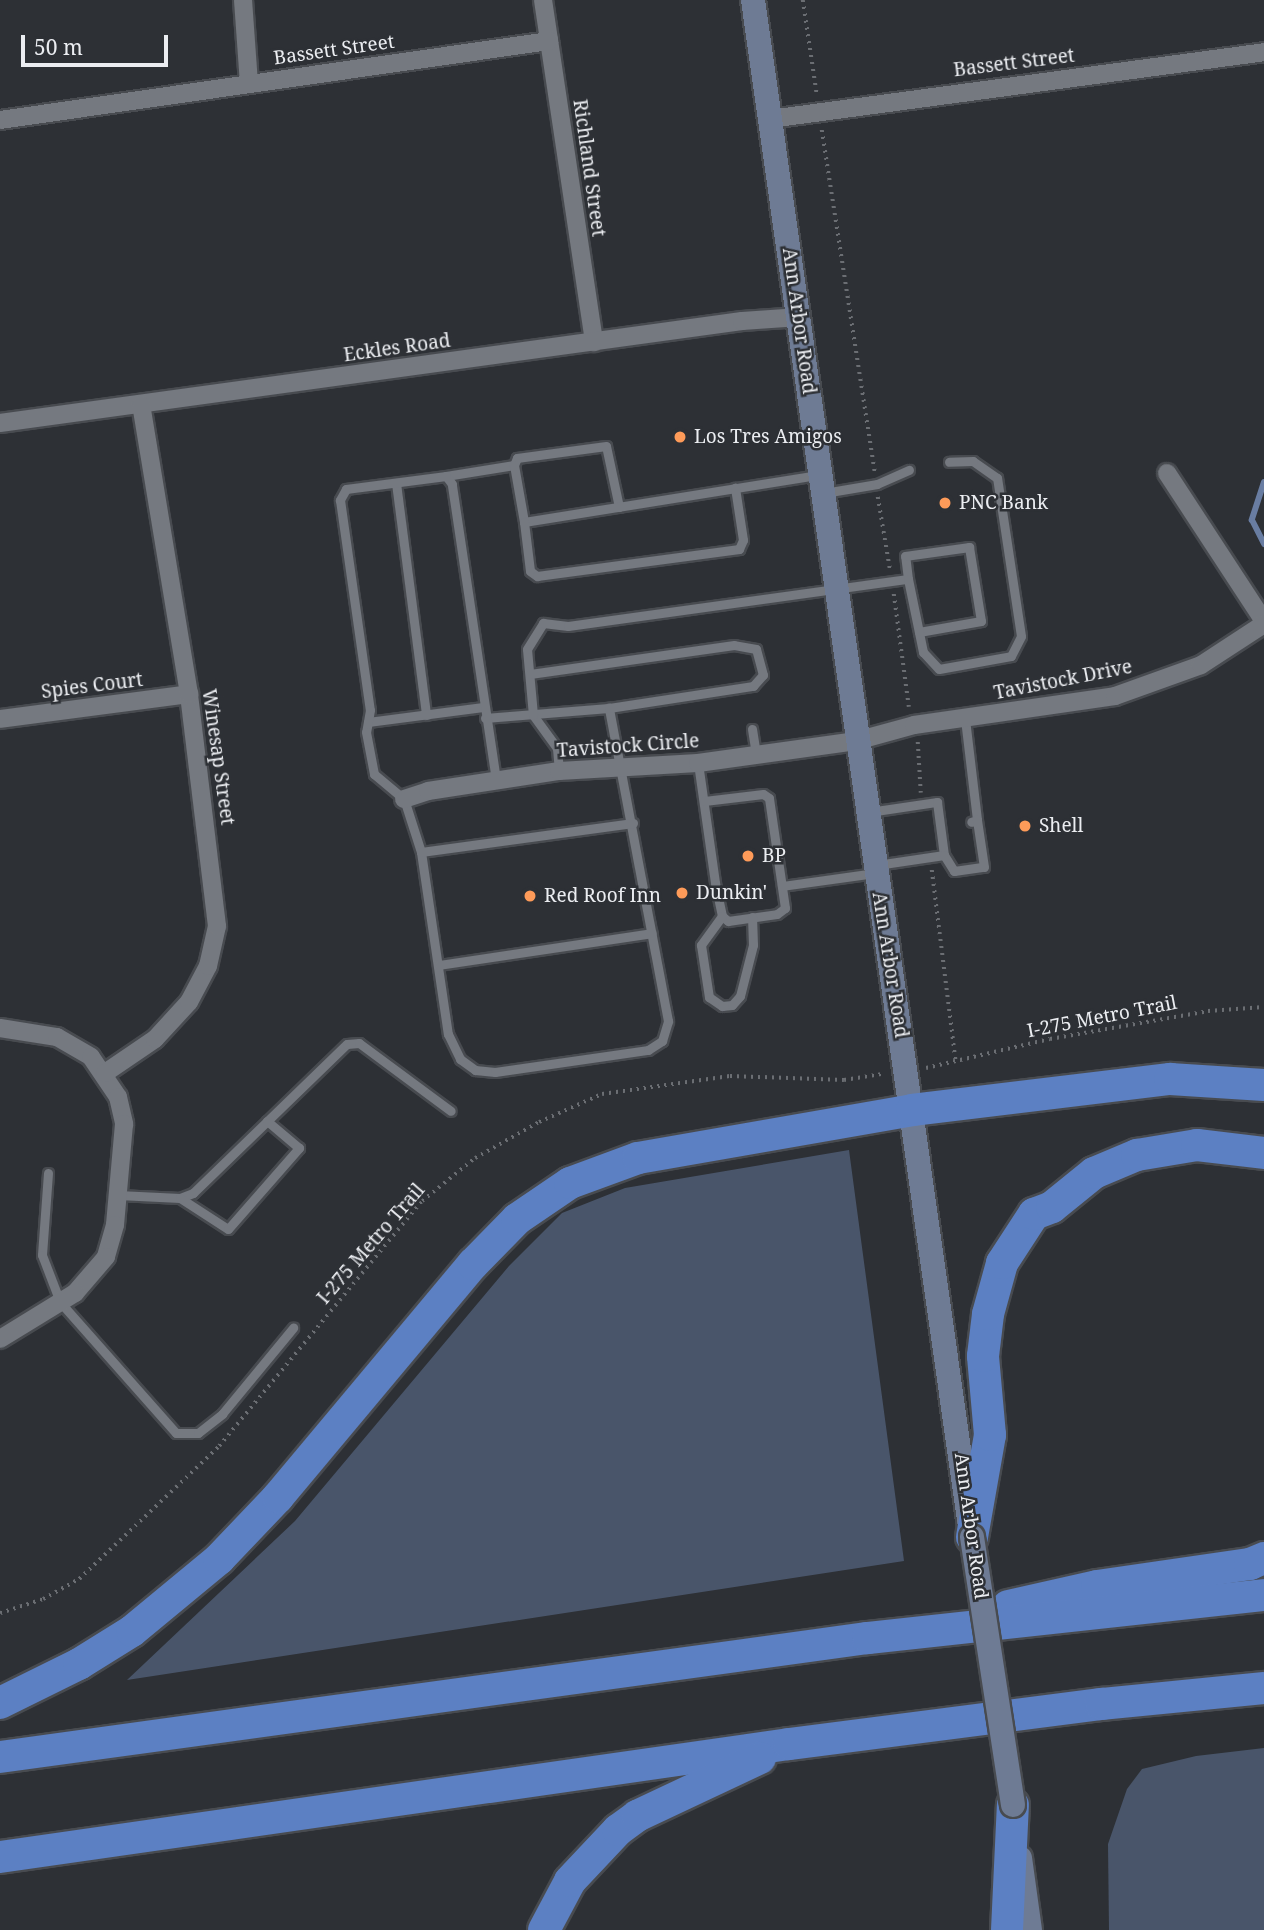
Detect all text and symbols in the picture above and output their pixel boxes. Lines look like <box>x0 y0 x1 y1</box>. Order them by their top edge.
scale bar <box>24 21 172 65</box>
street label: Bassett Street <box>272 30 396 70</box>
text: 50 m <box>34 33 83 61</box>
street label: Bassett Street <box>952 44 1076 82</box>
street label: Richland Street <box>568 98 610 238</box>
street label: Ann Arbor Road <box>777 246 821 396</box>
street label: Eckles Road <box>342 329 452 367</box>
place label: Los Tres Amigos <box>694 426 842 448</box>
marker: Los Tres Amigos <box>672 429 688 445</box>
place label: PNC Bank <box>959 492 1048 514</box>
marker: PNC Bank <box>937 495 953 511</box>
street label: Tavistock Drive <box>992 655 1134 705</box>
street label: Spies Court <box>40 668 144 704</box>
street label: Winesap Street <box>197 687 239 827</box>
street label: Tavistock Circle <box>556 730 700 762</box>
place label: Shell <box>1039 815 1083 837</box>
marker: Shell <box>1017 818 1033 834</box>
place label: BP <box>762 845 786 867</box>
marker: BP <box>740 848 756 864</box>
place label: Dunkin' <box>696 882 767 904</box>
place label: Red Roof Inn <box>544 885 661 907</box>
marker: Dunkin' <box>674 885 690 901</box>
marker: Red Roof Inn <box>522 888 538 904</box>
street label: Ann Arbor Road <box>867 890 913 1040</box>
street label: I-275 Metro Trail <box>1025 991 1179 1043</box>
street label: I-275 Metro Trail <box>313 1179 429 1309</box>
street label: Ann Arbor Road <box>949 1451 993 1601</box>

